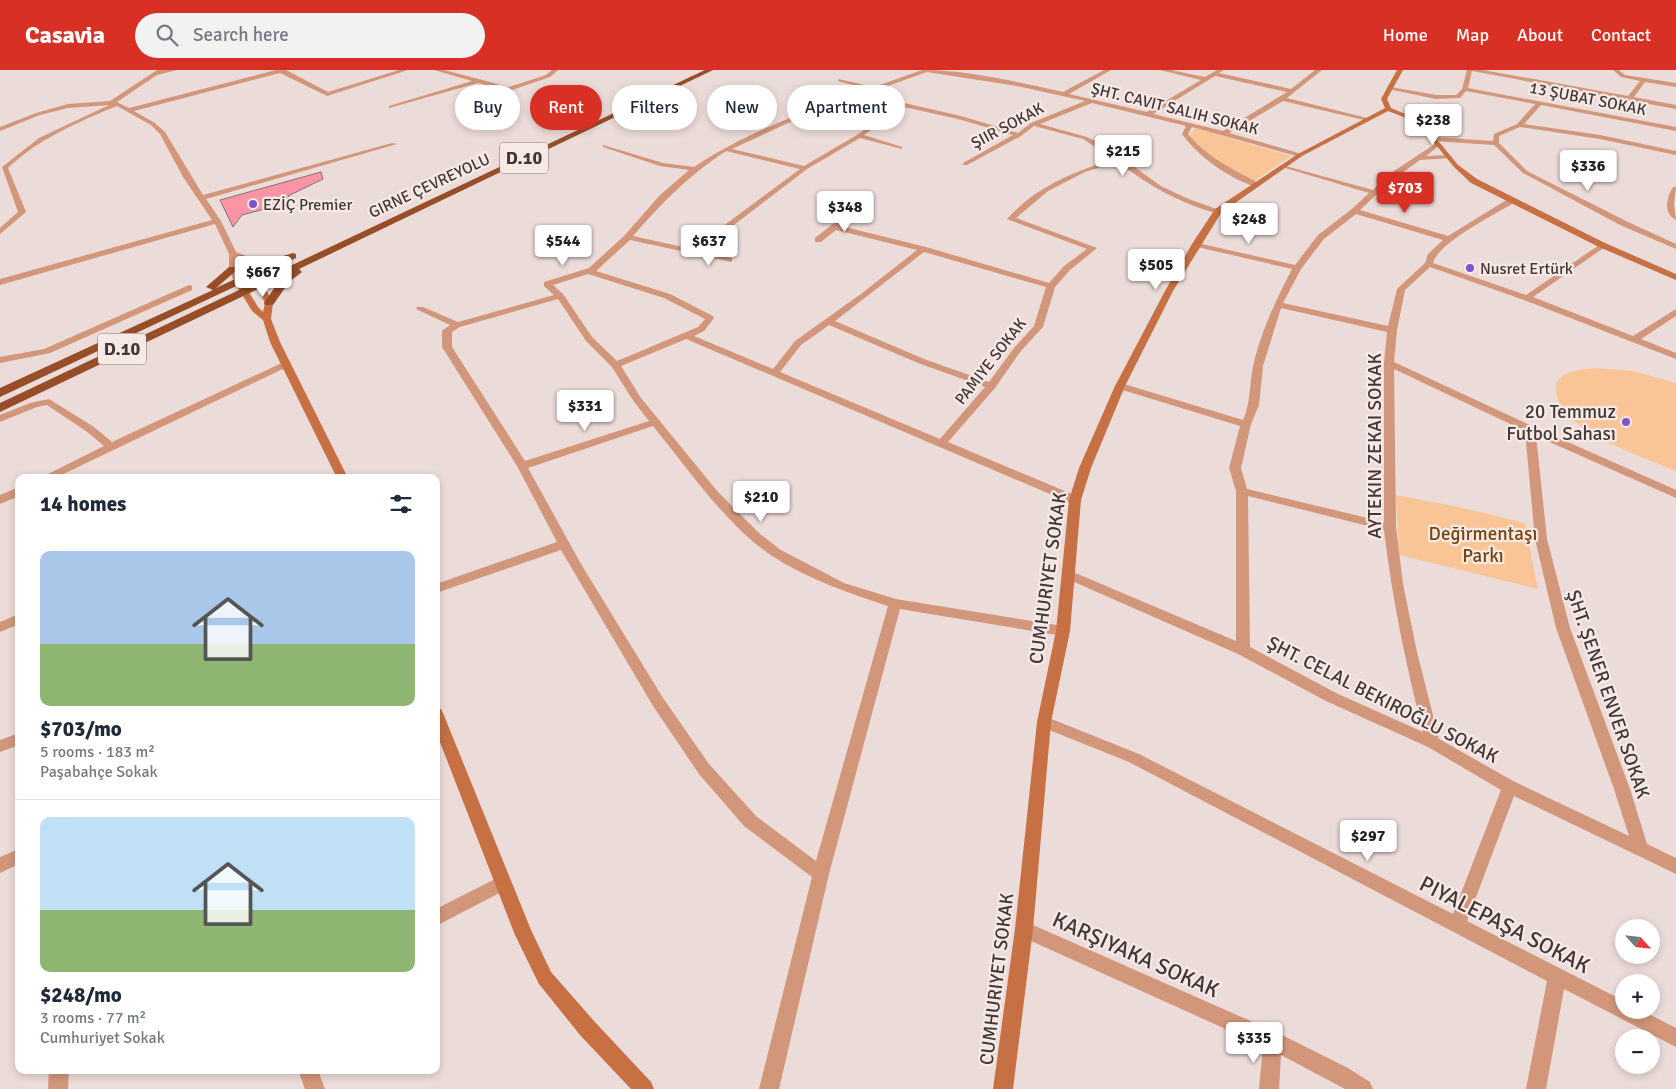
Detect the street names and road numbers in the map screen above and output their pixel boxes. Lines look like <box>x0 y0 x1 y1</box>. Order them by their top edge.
street label: ŞHT. CAVIT SALIH SOKAK <box>1089 78 1261 140</box>
street label: 13 ŞUBAT SOKAK <box>1528 78 1648 120</box>
street label: ŞIIR SOKAK <box>968 98 1048 153</box>
road number: D.10 <box>500 143 548 174</box>
street label: GIRNE ÇEVREYOLU <box>366 149 493 223</box>
street label: PAMIYE SOKAK <box>951 314 1031 409</box>
road number: D.10 <box>98 334 146 364</box>
street label: AYTEKIN ZEKAI SOKAK <box>1363 352 1387 539</box>
street label: CUMHURIYET SOKAK <box>1024 490 1072 666</box>
street label: ŞHT. ŞENER ENVER SOKAK <box>1561 587 1655 802</box>
street label: ŞHT. CELAL BEKIROĞLU SOKAK <box>1263 631 1503 769</box>
street label: PIYALEPAŞA SOKAK <box>1415 870 1594 979</box>
street label: CUMHURIYET SOKAK <box>975 891 1020 1066</box>
street label: KARŞIYAKA SOKAK <box>1048 906 1223 1003</box>

